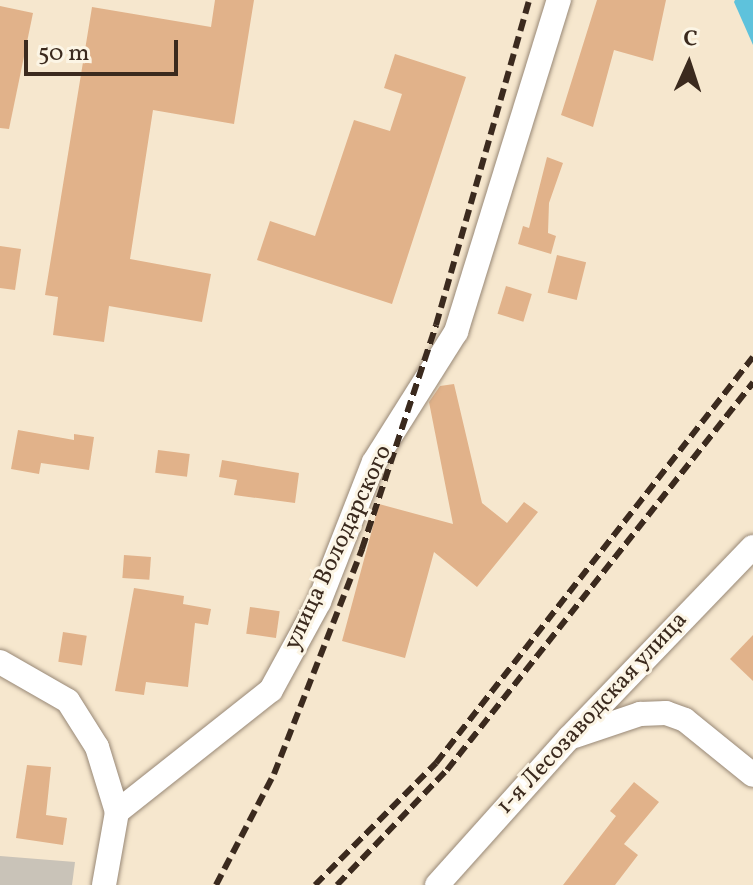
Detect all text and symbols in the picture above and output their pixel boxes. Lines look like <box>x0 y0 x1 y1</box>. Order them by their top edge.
scale bar <box>28 24 182 74</box>
north arrow <box>649 24 729 104</box>
text: С <box>682 24 698 55</box>
text: 50 m <box>38 37 90 71</box>
street label: улица Володарского <box>279 441 399 655</box>
street label: 1-я Лесозаводская улица <box>491 606 695 822</box>

